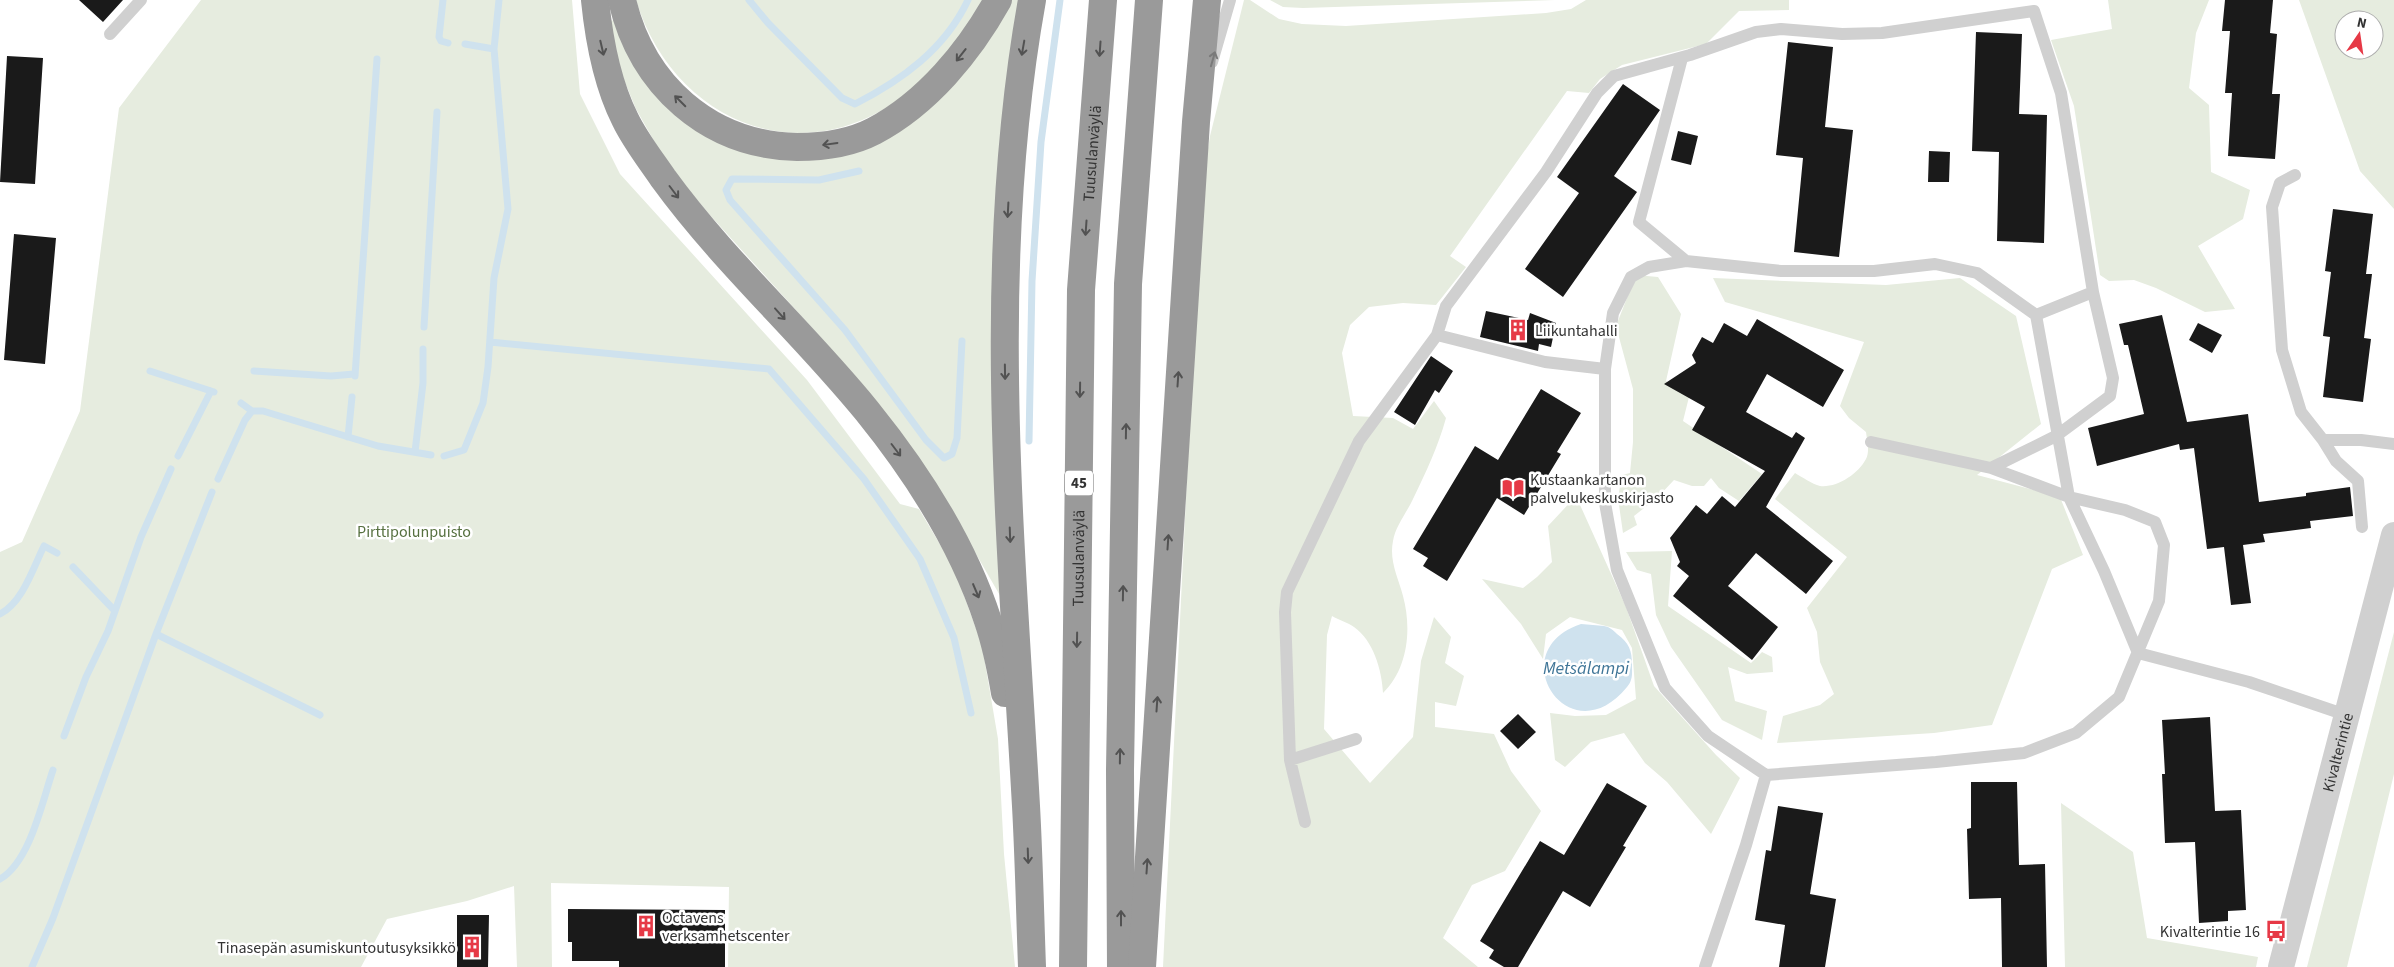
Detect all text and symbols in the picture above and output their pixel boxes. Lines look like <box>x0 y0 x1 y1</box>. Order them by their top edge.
north arrow <box>2334 10 2384 60</box>
text: N <box>2355 13 2368 34</box>
one-way arrow <box>598 40 607 56</box>
one-way arrow <box>1018 40 1028 56</box>
one-way arrow <box>1095 40 1104 56</box>
one-way arrow <box>955 48 966 61</box>
one-way arrow <box>1209 51 1219 67</box>
one-way arrow <box>674 95 686 107</box>
street label: Tuusulanväylä <box>1078 105 1107 202</box>
one-way arrow <box>822 139 838 149</box>
one-way arrow <box>668 185 679 198</box>
one-way arrow <box>1003 201 1013 217</box>
one-way arrow <box>1081 220 1091 236</box>
one-way arrow <box>775 308 786 321</box>
building icon: Liikuntahalli <box>1505 317 1531 343</box>
place label: Liikuntahalli <box>1535 320 1618 342</box>
one-way arrow <box>1000 364 1010 380</box>
one-way arrow <box>1174 372 1183 388</box>
one-way arrow <box>1075 382 1085 398</box>
one-way arrow <box>1121 423 1131 440</box>
one-way arrow <box>891 443 901 457</box>
place label: Kustaankartanon palvelukeskuskirjasto <box>1530 469 1674 509</box>
road number: 45 <box>1065 470 1093 496</box>
library icon: Kustaankartanon palvelukeskuskirjasto <box>1500 475 1526 501</box>
street label: Tuusulanväylä <box>1067 510 1090 606</box>
park label: Pirttipolunpuisto <box>357 521 471 543</box>
one-way arrow <box>1005 526 1014 542</box>
one-way arrow <box>1163 534 1172 550</box>
one-way arrow <box>972 583 981 598</box>
one-way arrow <box>1118 586 1128 602</box>
one-way arrow <box>1072 632 1082 648</box>
water label: Metsälampi <box>1543 656 1630 681</box>
one-way arrow <box>1153 696 1162 712</box>
street label: Kivalterintie <box>2317 710 2359 795</box>
one-way arrow <box>1115 748 1125 764</box>
one-way arrow <box>1024 848 1033 864</box>
one-way arrow <box>1143 858 1152 874</box>
place label: Octavens verksamhetscenter <box>662 907 790 947</box>
one-way arrow <box>1116 911 1126 927</box>
building icon: Octavens verksamhetscenter <box>633 913 659 939</box>
bus stop icon: Kivalterintie 16 <box>2263 918 2289 944</box>
place label: Kivalterintie 16 <box>2160 921 2260 943</box>
building icon: Tinasepän asumiskuntoutusyksikkö <box>459 934 485 960</box>
place label: Tinasepän asumiskuntoutusyksikkö <box>217 937 456 959</box>

